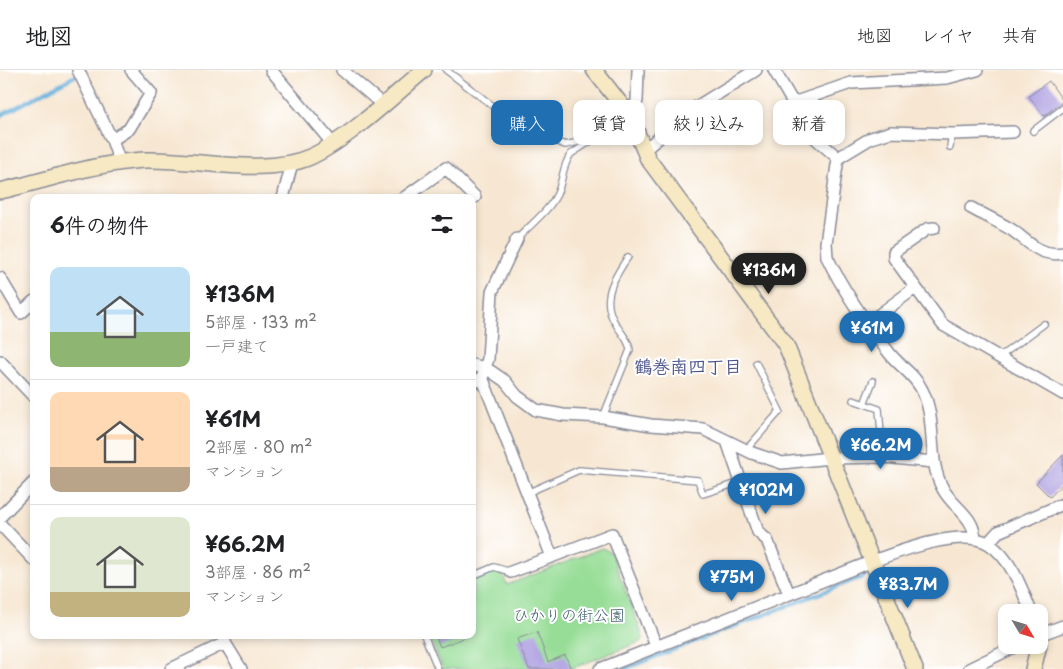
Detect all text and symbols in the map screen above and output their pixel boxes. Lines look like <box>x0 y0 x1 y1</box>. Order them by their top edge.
text: 地図 <box>25 17 73 53</box>
text: 地図 <box>857 21 893 48</box>
text: レイヤ <box>921 21 974 48</box>
text: 共有 <box>1002 21 1038 48</box>
chip: 購入 <box>491 100 563 145</box>
chip: 賃貸 <box>573 100 645 145</box>
chip: 絞り込み <box>655 100 763 145</box>
chip: 新着 <box>773 100 845 145</box>
text: 6件の物件 <box>50 208 149 240</box>
icon: filters <box>428 210 456 238</box>
pin: ¥136M <box>734 252 804 295</box>
text: ¥136M <box>742 257 796 281</box>
text: ¥136M <box>205 277 275 309</box>
icon: home <box>90 287 150 347</box>
text: 5部屋 · 133 m² <box>205 309 317 333</box>
pin: ¥61M <box>842 310 902 353</box>
text: ¥61M <box>851 315 893 339</box>
text: 一戸建て <box>205 333 269 357</box>
district label: 鶴巻南四丁目 <box>634 352 742 379</box>
text: ¥61M <box>205 402 261 434</box>
icon: home <box>90 412 150 472</box>
pin: ¥66.2M <box>840 428 922 470</box>
text: ¥66.2M <box>850 432 912 456</box>
text: 2部屋 · 80 m² <box>205 434 312 458</box>
text: マンション <box>205 458 284 482</box>
pin: ¥102M <box>731 472 801 515</box>
text: ¥102M <box>739 477 793 501</box>
text: ¥66.2M <box>205 527 285 559</box>
icon: home <box>90 537 150 597</box>
text: 3部屋 · 86 m² <box>205 559 311 583</box>
pin: ¥75M <box>702 560 762 602</box>
text: ¥75M <box>710 564 754 588</box>
pin: ¥83.7M <box>867 566 949 609</box>
text: ¥83.7M <box>879 571 937 595</box>
text: マンション <box>205 583 284 607</box>
park label: ひかりの街公園 <box>513 602 625 626</box>
north arrow <box>998 604 1048 654</box>
map controls <box>998 604 1048 654</box>

